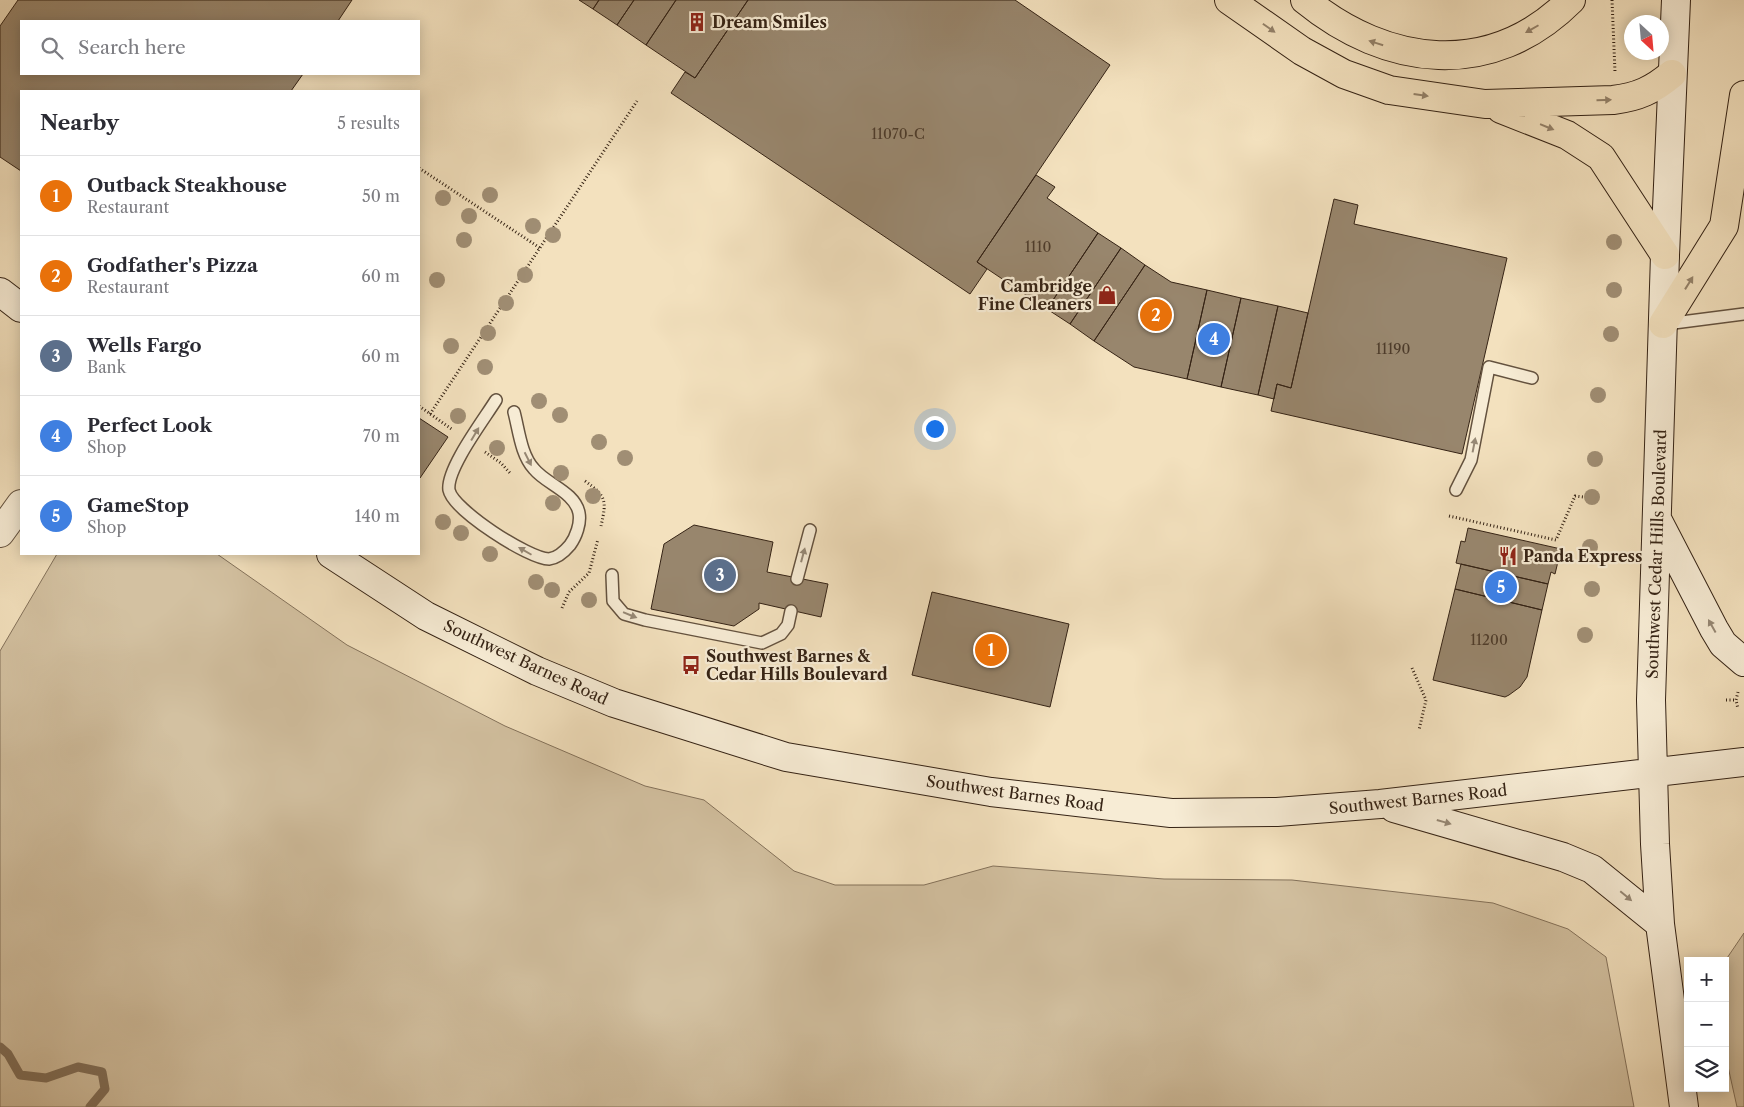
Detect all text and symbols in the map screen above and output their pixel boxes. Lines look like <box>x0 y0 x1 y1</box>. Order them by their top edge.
building icon: Dream Smiles <box>686 11 708 33</box>
place label: Dream Smiles <box>712 12 827 32</box>
north arrow <box>1624 15 1669 60</box>
search box <box>20 20 420 75</box>
one-way arrow <box>1262 23 1276 33</box>
one-way arrow <box>1526 25 1539 34</box>
icon: search <box>38 34 66 62</box>
text: Search here <box>78 36 186 59</box>
one-way arrow <box>1369 38 1384 46</box>
one-way arrow <box>1413 91 1429 99</box>
one-way arrow <box>1596 96 1612 104</box>
text: Nearby <box>40 110 119 135</box>
text: 5 results <box>337 113 400 133</box>
one-way arrow <box>1540 123 1555 131</box>
house number: 11070-C <box>871 125 925 143</box>
text: Outback Steakhouse <box>87 174 287 197</box>
text: 1 <box>52 186 60 206</box>
text: 50 m <box>362 186 400 206</box>
text: Restaurant <box>87 197 169 217</box>
house number: 1110 <box>1025 238 1051 256</box>
text: Godfather's Pizza <box>87 254 258 277</box>
text: 2 <box>51 266 61 286</box>
text: 60 m <box>361 266 400 286</box>
place label: Cambridge Fine Cleaners <box>978 276 1092 314</box>
one-way arrow <box>1684 276 1693 290</box>
text: Restaurant <box>87 277 169 297</box>
shop icon: Cambridge Fine Cleaners <box>1096 284 1118 306</box>
pin: 2 <box>1140 296 1172 334</box>
pin: 4 <box>1198 320 1230 358</box>
text: Wells Fargo <box>87 334 202 357</box>
house number: 11190 <box>1376 340 1410 358</box>
text: 3 <box>51 346 61 366</box>
text: 60 m <box>361 346 400 366</box>
text: Bank <box>87 357 126 377</box>
text: Perfect Look <box>87 414 212 437</box>
your location <box>922 416 948 442</box>
text: 4 <box>51 426 61 446</box>
text: 70 m <box>363 426 400 446</box>
one-way arrow <box>471 427 480 440</box>
street label: Southwest Cedar Hills Boulevard <box>1642 429 1670 679</box>
text: Shop <box>87 437 126 457</box>
one-way arrow <box>1470 437 1478 452</box>
one-way arrow <box>524 452 532 466</box>
text: GameStop <box>87 494 189 517</box>
text: 5 <box>52 506 60 526</box>
text: 140 m <box>355 506 400 526</box>
text: Shop <box>87 517 126 537</box>
restaurant icon: Panda Express <box>1497 545 1519 567</box>
place label: Panda Express <box>1523 546 1642 566</box>
one-way arrow <box>519 547 532 556</box>
one-way arrow <box>800 547 808 562</box>
pin: 3 <box>704 556 736 594</box>
pin: 5 <box>1485 568 1517 606</box>
one-way arrow <box>623 611 638 619</box>
street label: Southwest Barnes Road <box>441 615 612 709</box>
one-way arrow <box>1708 619 1717 632</box>
pin: 1 <box>975 631 1007 669</box>
house number: 11200 <box>1470 631 1508 649</box>
place label: Southwest Barnes & Cedar Hills Boulevard <box>706 646 888 684</box>
bus stop icon: Southwest Barnes & Cedar Hills Boulevard <box>680 654 702 676</box>
street label: Southwest Barnes Road <box>925 771 1105 815</box>
street label: Southwest Barnes Road <box>1328 780 1508 818</box>
one-way arrow <box>1437 819 1452 827</box>
one-way arrow <box>1619 890 1632 901</box>
map controls <box>1684 957 1729 1092</box>
button: + <box>1684 957 1729 1002</box>
button: − <box>1684 1002 1729 1047</box>
button: layers <box>1684 1047 1729 1092</box>

